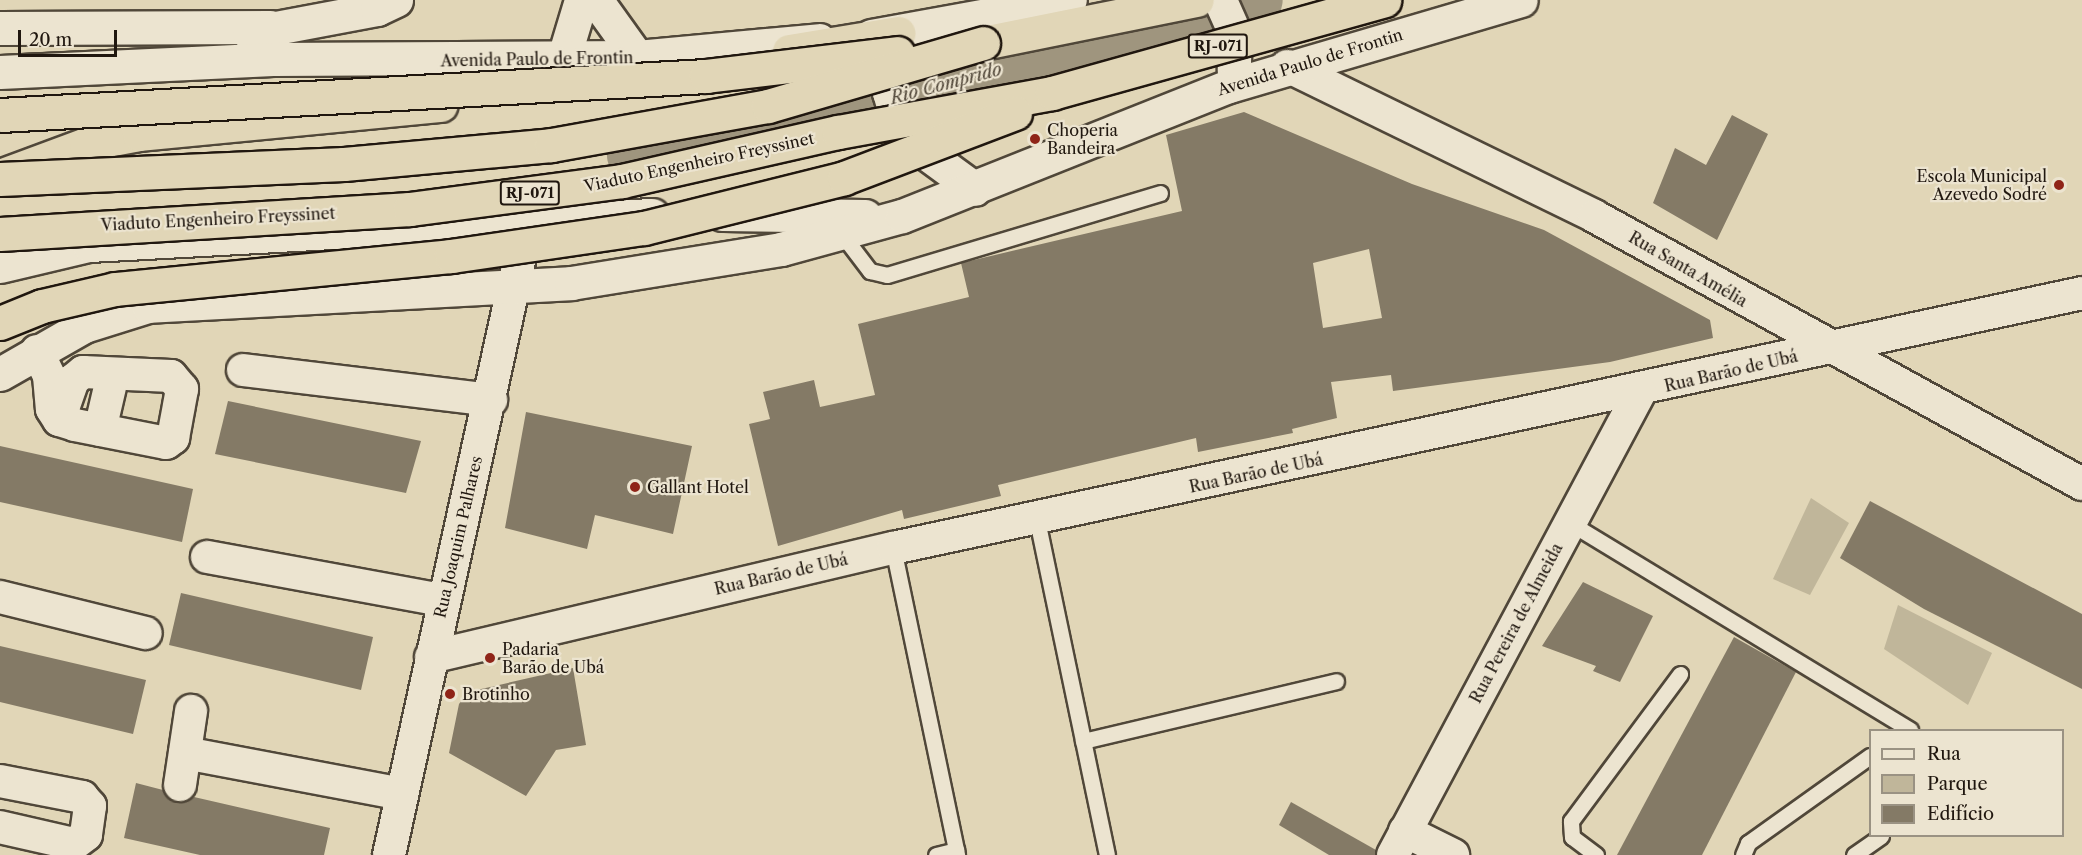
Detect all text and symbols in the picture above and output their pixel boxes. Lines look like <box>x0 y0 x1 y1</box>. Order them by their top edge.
scale bar <box>21 18 120 56</box>
street label: Avenida Paulo de Frontin <box>1215 25 1405 99</box>
text: 20 m <box>29 29 72 51</box>
road number: RJ-071 <box>1186 34 1250 58</box>
street label: Avenida Paulo de Frontin <box>440 48 634 70</box>
water label: Rio Comprido <box>888 59 1004 109</box>
place label: Choperia Bandeira <box>1047 120 1118 158</box>
street label: Viaduto Engenheiro Freyssinet <box>582 128 816 196</box>
marker: Choperia Bandeira <box>1028 132 1042 146</box>
place label: Escola Municipal Azevedo Sodré <box>1916 166 2047 204</box>
marker: Escola Municipal Azevedo Sodré <box>2052 178 2066 192</box>
road number: RJ-071 <box>498 181 562 205</box>
street label: Viaduto Engenheiro Freyssinet <box>100 203 336 235</box>
street label: Rua Santa Amélia <box>1625 227 1751 311</box>
street label: Rua Barão de Ubá <box>1662 346 1800 396</box>
street label: Rua Barão de Ubá <box>1187 449 1325 497</box>
street label: Rua Joaquim Palhares <box>430 454 486 620</box>
place label: Gallant Hotel <box>647 477 749 497</box>
marker: Gallant Hotel <box>628 480 642 494</box>
street label: Rua Pereira de Almeida <box>1465 539 1567 707</box>
street label: Rua Barão de Ubá <box>712 549 850 599</box>
place label: Padaria Barão de Ubá <box>502 639 604 677</box>
marker: Padaria Barão de Ubá <box>483 651 497 665</box>
place label: Brotinho <box>462 684 530 704</box>
marker: Brotinho <box>443 687 457 701</box>
legend <box>1869 729 2064 837</box>
text: Rua <box>1927 743 1961 765</box>
text: Parque <box>1927 773 1988 795</box>
text: Edifício <box>1927 803 1994 825</box>

